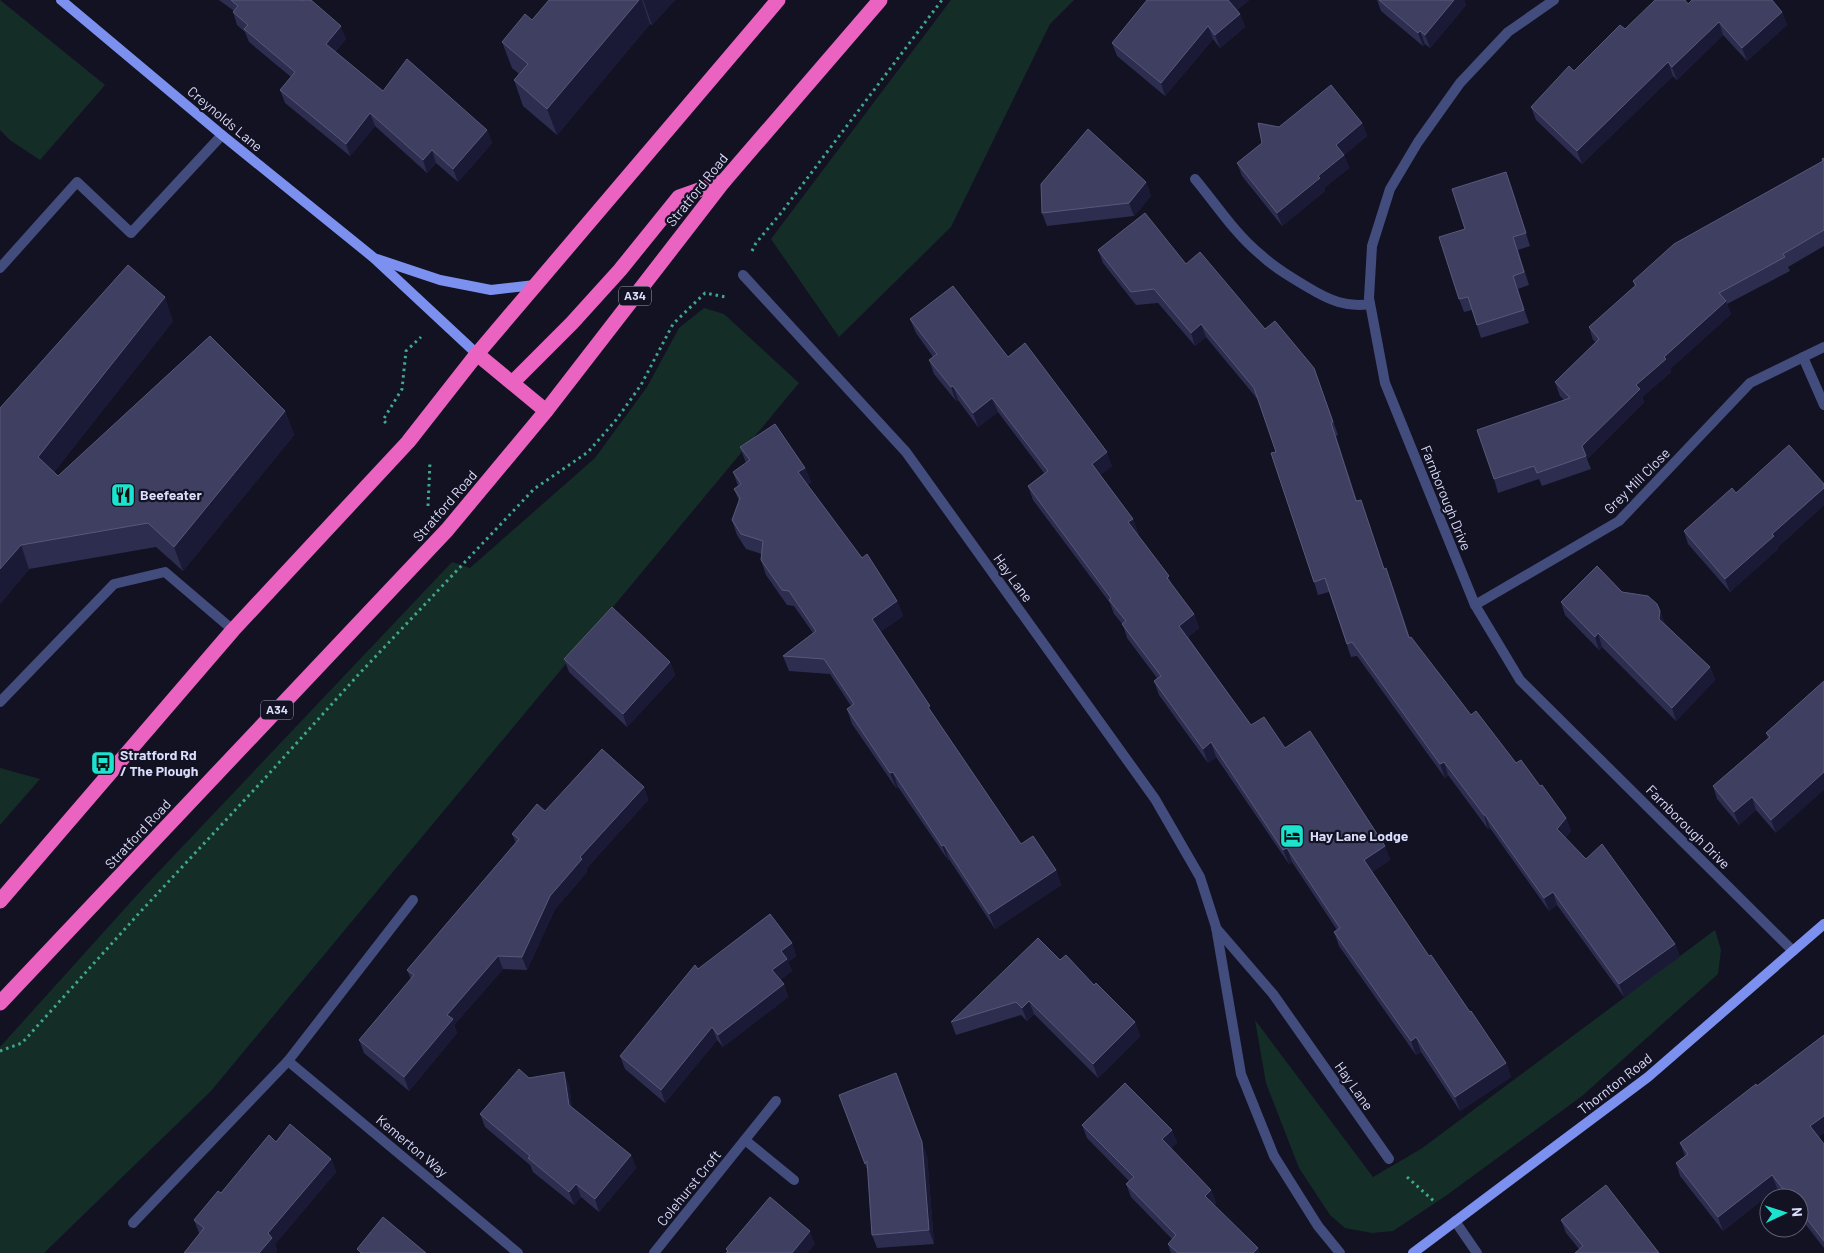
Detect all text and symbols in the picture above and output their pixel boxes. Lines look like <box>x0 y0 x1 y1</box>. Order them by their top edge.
street label: Creynolds Lane <box>184 82 266 155</box>
street label: Stratford Road <box>662 150 731 230</box>
road number: A34 <box>619 286 651 306</box>
street label: Farnborough Drive <box>1418 443 1475 553</box>
street label: Grey Mill Close <box>1600 444 1673 517</box>
street label: Stratford Road <box>409 467 480 545</box>
restaurant icon: Beefeater <box>110 482 136 508</box>
place label: Beefeater <box>140 486 202 503</box>
street label: Hay Lane <box>990 550 1037 605</box>
road number: A34 <box>261 700 293 720</box>
place label: Stratford Rd / The Plough <box>120 746 198 779</box>
bus stop icon: Stratford Rd / The Plough <box>90 750 116 776</box>
street label: Farnborough Drive <box>1643 781 1734 872</box>
street label: Stratford Road <box>101 795 174 872</box>
hotel icon: Hay Lane Lodge <box>1279 823 1305 849</box>
place label: Hay Lane Lodge <box>1310 827 1409 844</box>
street label: Thornton Road <box>1574 1049 1655 1118</box>
street label: Hay Lane <box>1332 1058 1377 1113</box>
street label: Kemerton Way <box>373 1111 452 1181</box>
street label: Colehurst Croft <box>653 1146 724 1229</box>
north arrow <box>1759 1188 1809 1238</box>
text: N <box>1789 1207 1806 1217</box>

